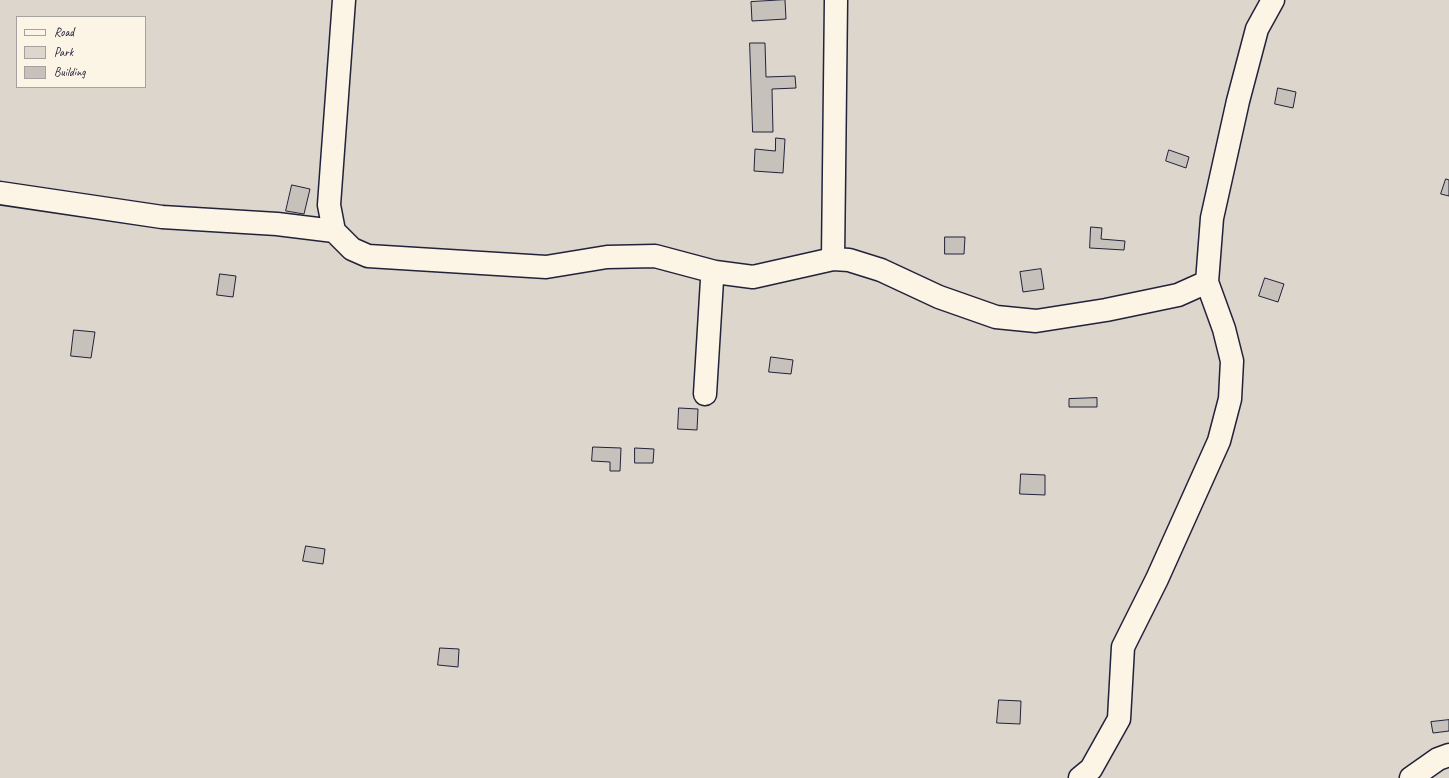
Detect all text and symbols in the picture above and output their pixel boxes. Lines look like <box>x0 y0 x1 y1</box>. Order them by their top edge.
legend <box>16 16 146 88</box>
text: Road <box>54 24 74 40</box>
text: Park <box>54 44 73 60</box>
text: Building <box>54 64 86 80</box>

